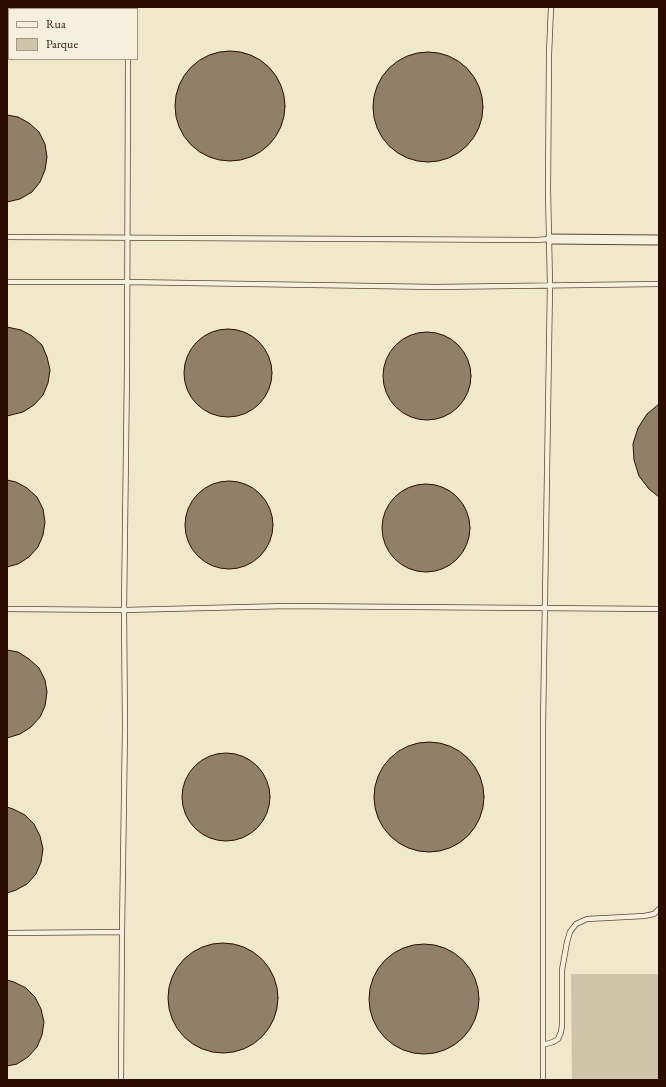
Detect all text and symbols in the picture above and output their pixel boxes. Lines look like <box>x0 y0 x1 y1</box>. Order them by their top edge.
legend <box>8 8 138 60</box>
text: Rua <box>46 16 66 32</box>
text: Parque <box>46 36 78 52</box>

